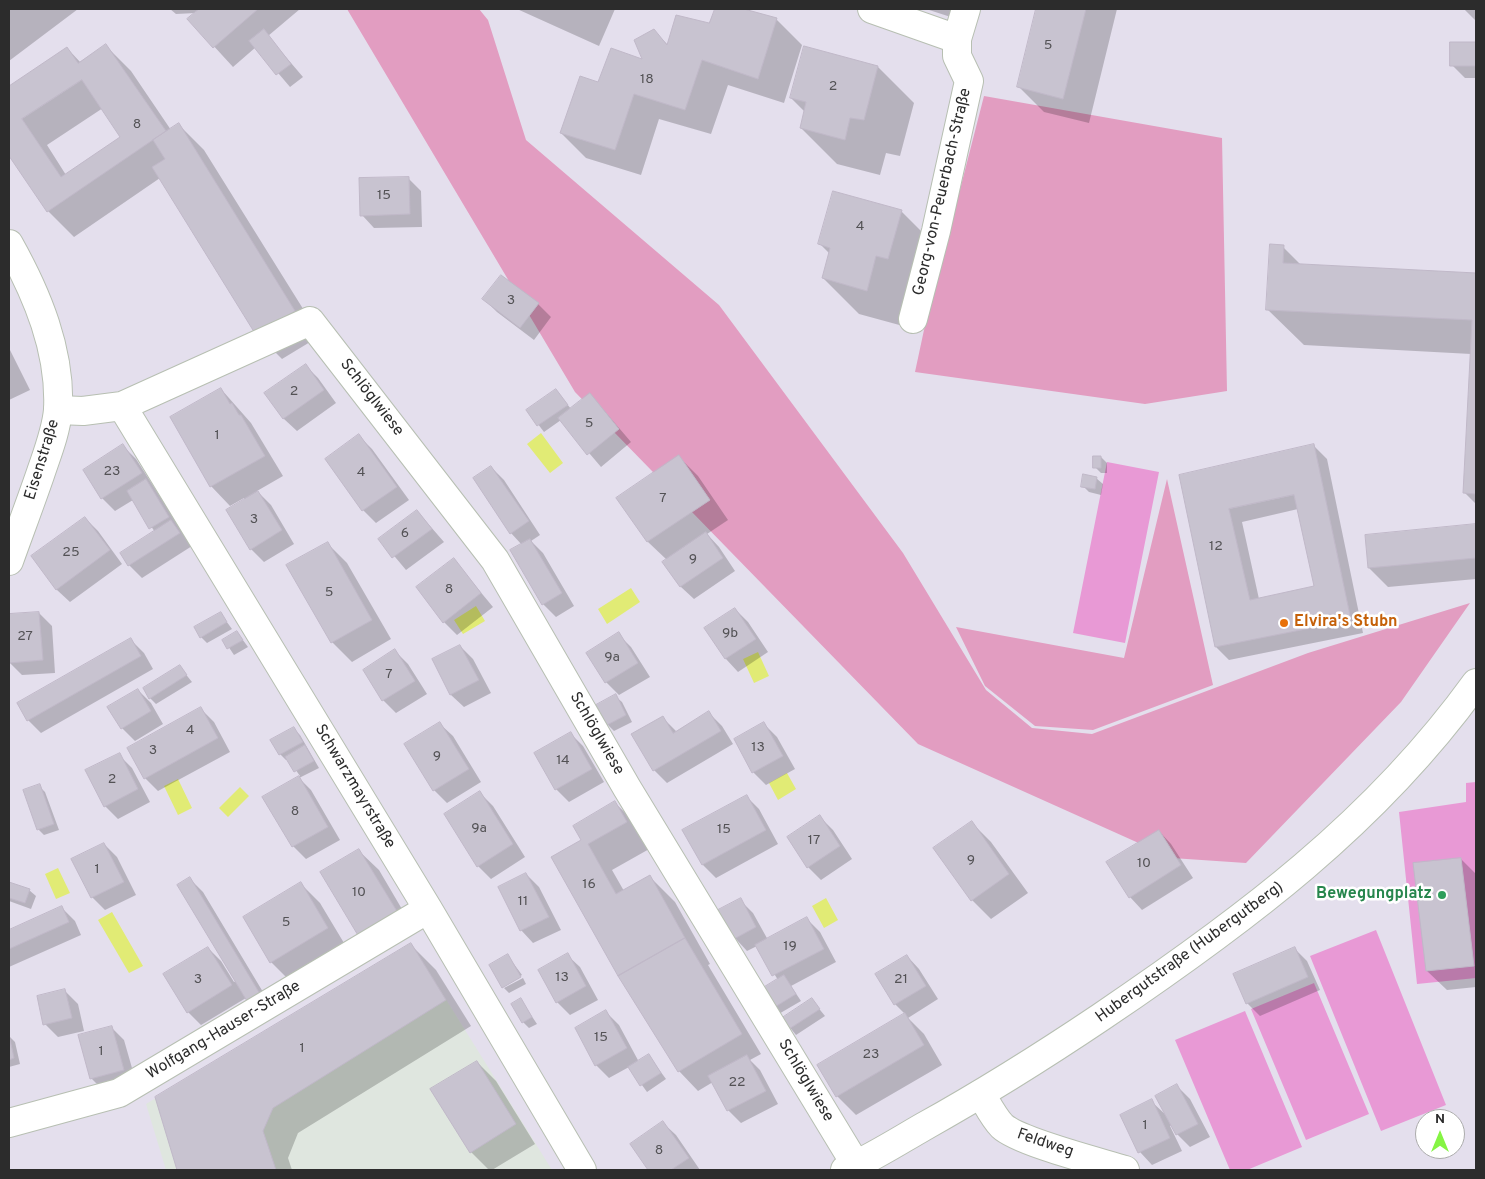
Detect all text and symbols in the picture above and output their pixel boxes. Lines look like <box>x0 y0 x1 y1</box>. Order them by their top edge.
house number: 5 <box>1044 38 1052 54</box>
house number: 18 <box>640 72 654 88</box>
house number: 2 <box>829 79 837 95</box>
street label: Georg-von-Peuerbach-Straße <box>910 86 976 298</box>
house number: 8 <box>133 117 141 133</box>
house number: 15 <box>377 188 391 204</box>
house number: 4 <box>856 219 864 235</box>
house number: 3 <box>507 293 515 309</box>
street label: Schlöglwiese <box>335 356 407 440</box>
house number: 2 <box>290 384 298 400</box>
house number: 5 <box>585 416 593 432</box>
street label: Eisenstraße <box>22 417 64 503</box>
house number: 1 <box>214 428 220 444</box>
house number: 23 <box>104 464 120 480</box>
house number: 4 <box>357 465 365 481</box>
house number: 7 <box>659 491 667 507</box>
house number: 3 <box>250 512 258 528</box>
house number: 6 <box>401 526 409 542</box>
house number: 12 <box>1209 539 1223 555</box>
house number: 25 <box>62 545 80 561</box>
house number: 9 <box>689 552 697 568</box>
house number: 8 <box>445 582 453 598</box>
house number: 5 <box>325 585 333 601</box>
place label: Elvira's Stubn <box>1294 613 1397 633</box>
marker: Elvira's Stubn <box>1278 617 1290 629</box>
house number: 9b <box>722 626 738 642</box>
house number: 27 <box>17 629 33 645</box>
house number: 9a <box>604 650 620 666</box>
house number: 7 <box>385 667 393 683</box>
street label: Schlöglwiese <box>564 689 628 779</box>
street label: Schwarzmayrstraße <box>309 721 399 853</box>
house number: 4 <box>186 723 194 739</box>
house number: 13 <box>751 740 765 756</box>
house number: 3 <box>149 743 157 759</box>
house number: 9 <box>433 749 441 765</box>
house number: 14 <box>556 753 570 769</box>
house number: 2 <box>108 772 116 788</box>
house number: 8 <box>291 804 299 820</box>
house number: 9a <box>471 821 487 837</box>
house number: 15 <box>717 822 731 838</box>
house number: 17 <box>808 833 820 849</box>
house number: 9 <box>967 853 975 869</box>
house number: 10 <box>1137 856 1151 872</box>
house number: 1 <box>94 862 100 878</box>
house number: 16 <box>582 877 596 893</box>
street label: Hubergutstraße (Hubergutberg) <box>1092 878 1288 1028</box>
house number: 10 <box>352 885 366 901</box>
place label: Bewegungplatz <box>1316 885 1432 905</box>
marker: Bewegungplatz <box>1436 889 1448 901</box>
house number: 11 <box>518 894 528 910</box>
house number: 5 <box>282 915 290 931</box>
house number: 19 <box>783 939 797 955</box>
house number: 13 <box>555 970 569 986</box>
house number: 3 <box>194 972 202 988</box>
house number: 21 <box>894 972 908 988</box>
street label: Wolfgang-Hauser-Straße <box>143 977 305 1085</box>
house number: 15 <box>594 1030 608 1046</box>
street label: Schlöglwiese <box>773 1036 837 1126</box>
house number: 1 <box>299 1041 305 1057</box>
house number: 1 <box>98 1044 104 1060</box>
house number: 23 <box>863 1047 879 1063</box>
house number: 22 <box>728 1075 746 1091</box>
north arrow <box>1415 1109 1465 1159</box>
text: N <box>1435 1111 1445 1128</box>
house number: 1 <box>1142 1118 1148 1134</box>
street label: Feldweg <box>1014 1125 1076 1163</box>
house number: 8 <box>655 1143 663 1159</box>

